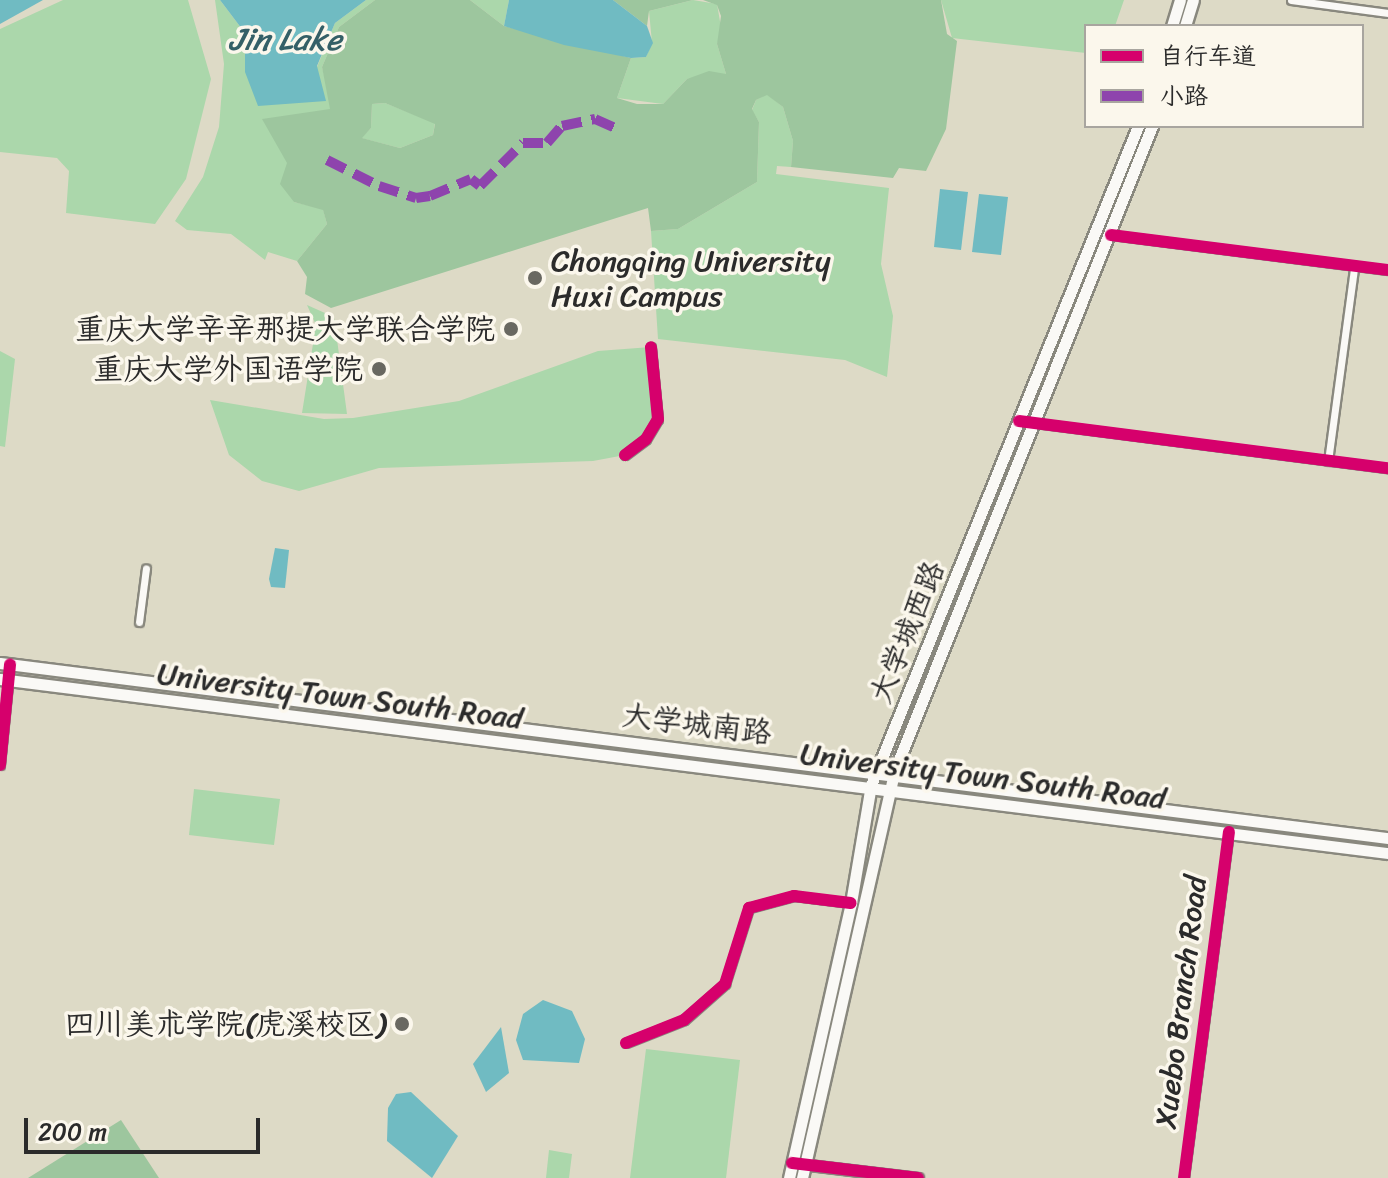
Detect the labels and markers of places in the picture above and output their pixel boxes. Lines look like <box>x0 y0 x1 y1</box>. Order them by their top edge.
place label: Chongqing University Huxi Campus <box>551 243 831 314</box>
marker: Chongqing University Huxi Campus <box>526 269 544 287</box>
place label: 重庆大学辛辛那提大学联合学院 <box>75 311 495 347</box>
marker: 重庆大学辛辛那提大学联合学院 <box>502 320 520 338</box>
place label: 重庆大学外国语学院 <box>93 351 363 387</box>
marker: 重庆大学外国语学院 <box>370 360 388 378</box>
place label: 四川美术学院(虎溪校区) <box>65 1006 386 1042</box>
marker: 四川美术学院(虎溪校区) <box>393 1015 411 1033</box>

